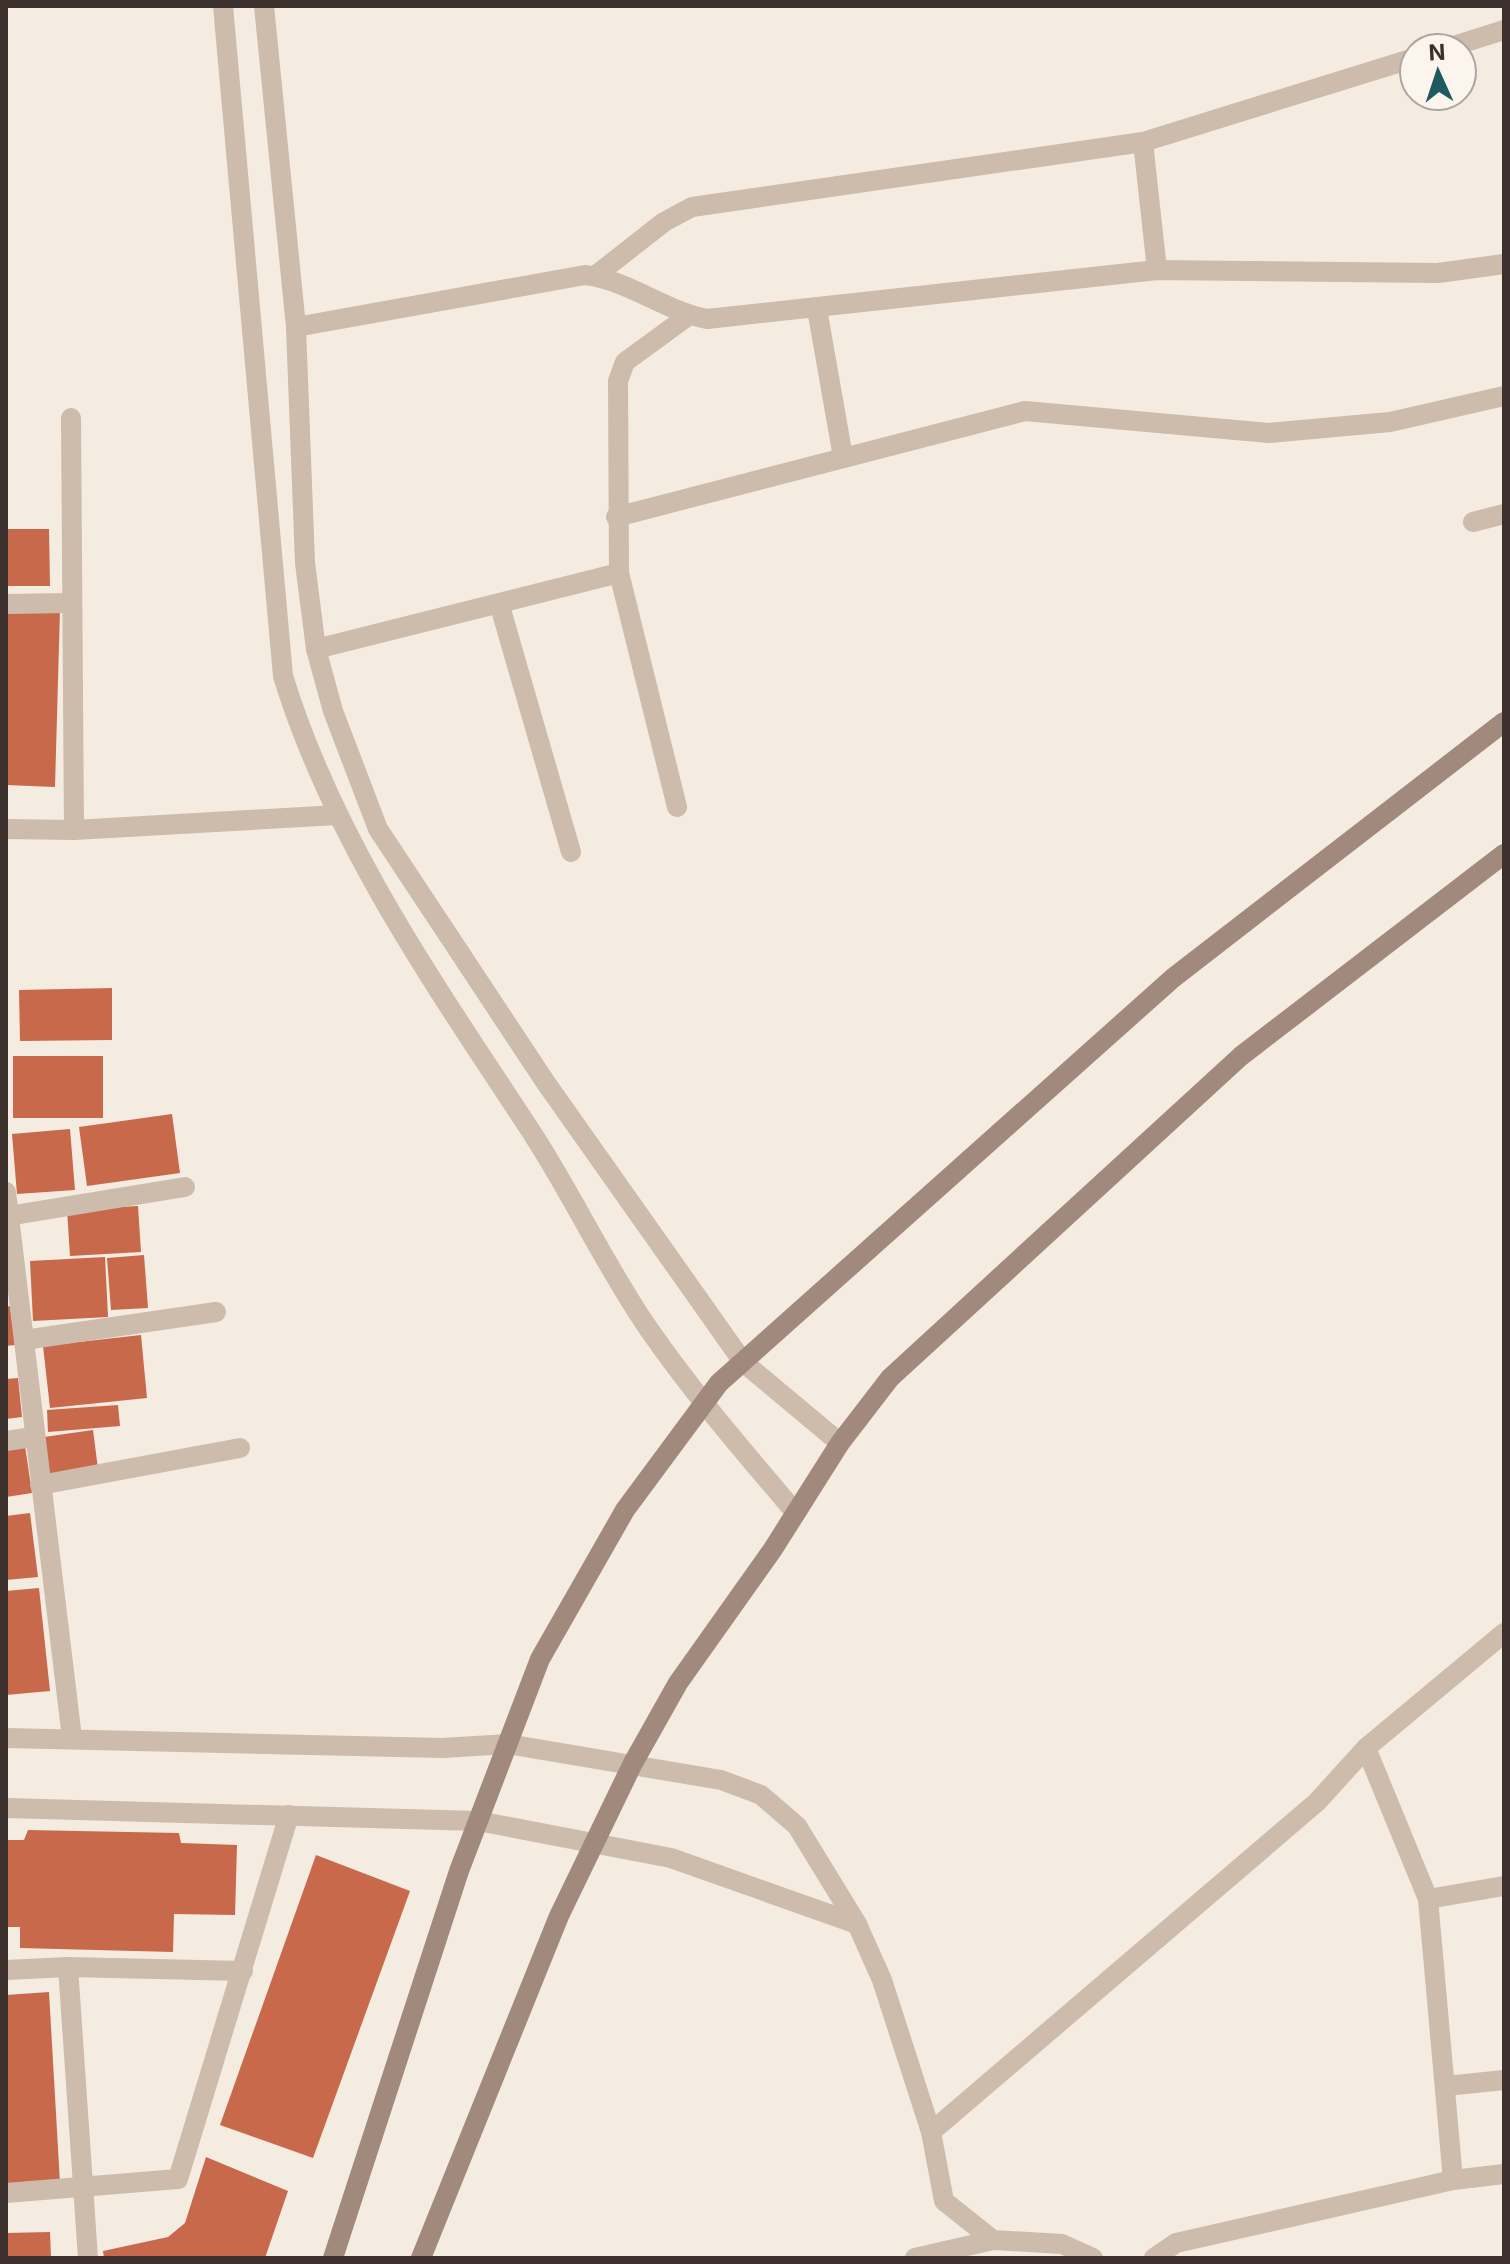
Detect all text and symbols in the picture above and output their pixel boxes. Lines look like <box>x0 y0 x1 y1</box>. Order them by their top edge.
north arrow <box>1398 32 1478 112</box>
text: N <box>1428 39 1446 65</box>

